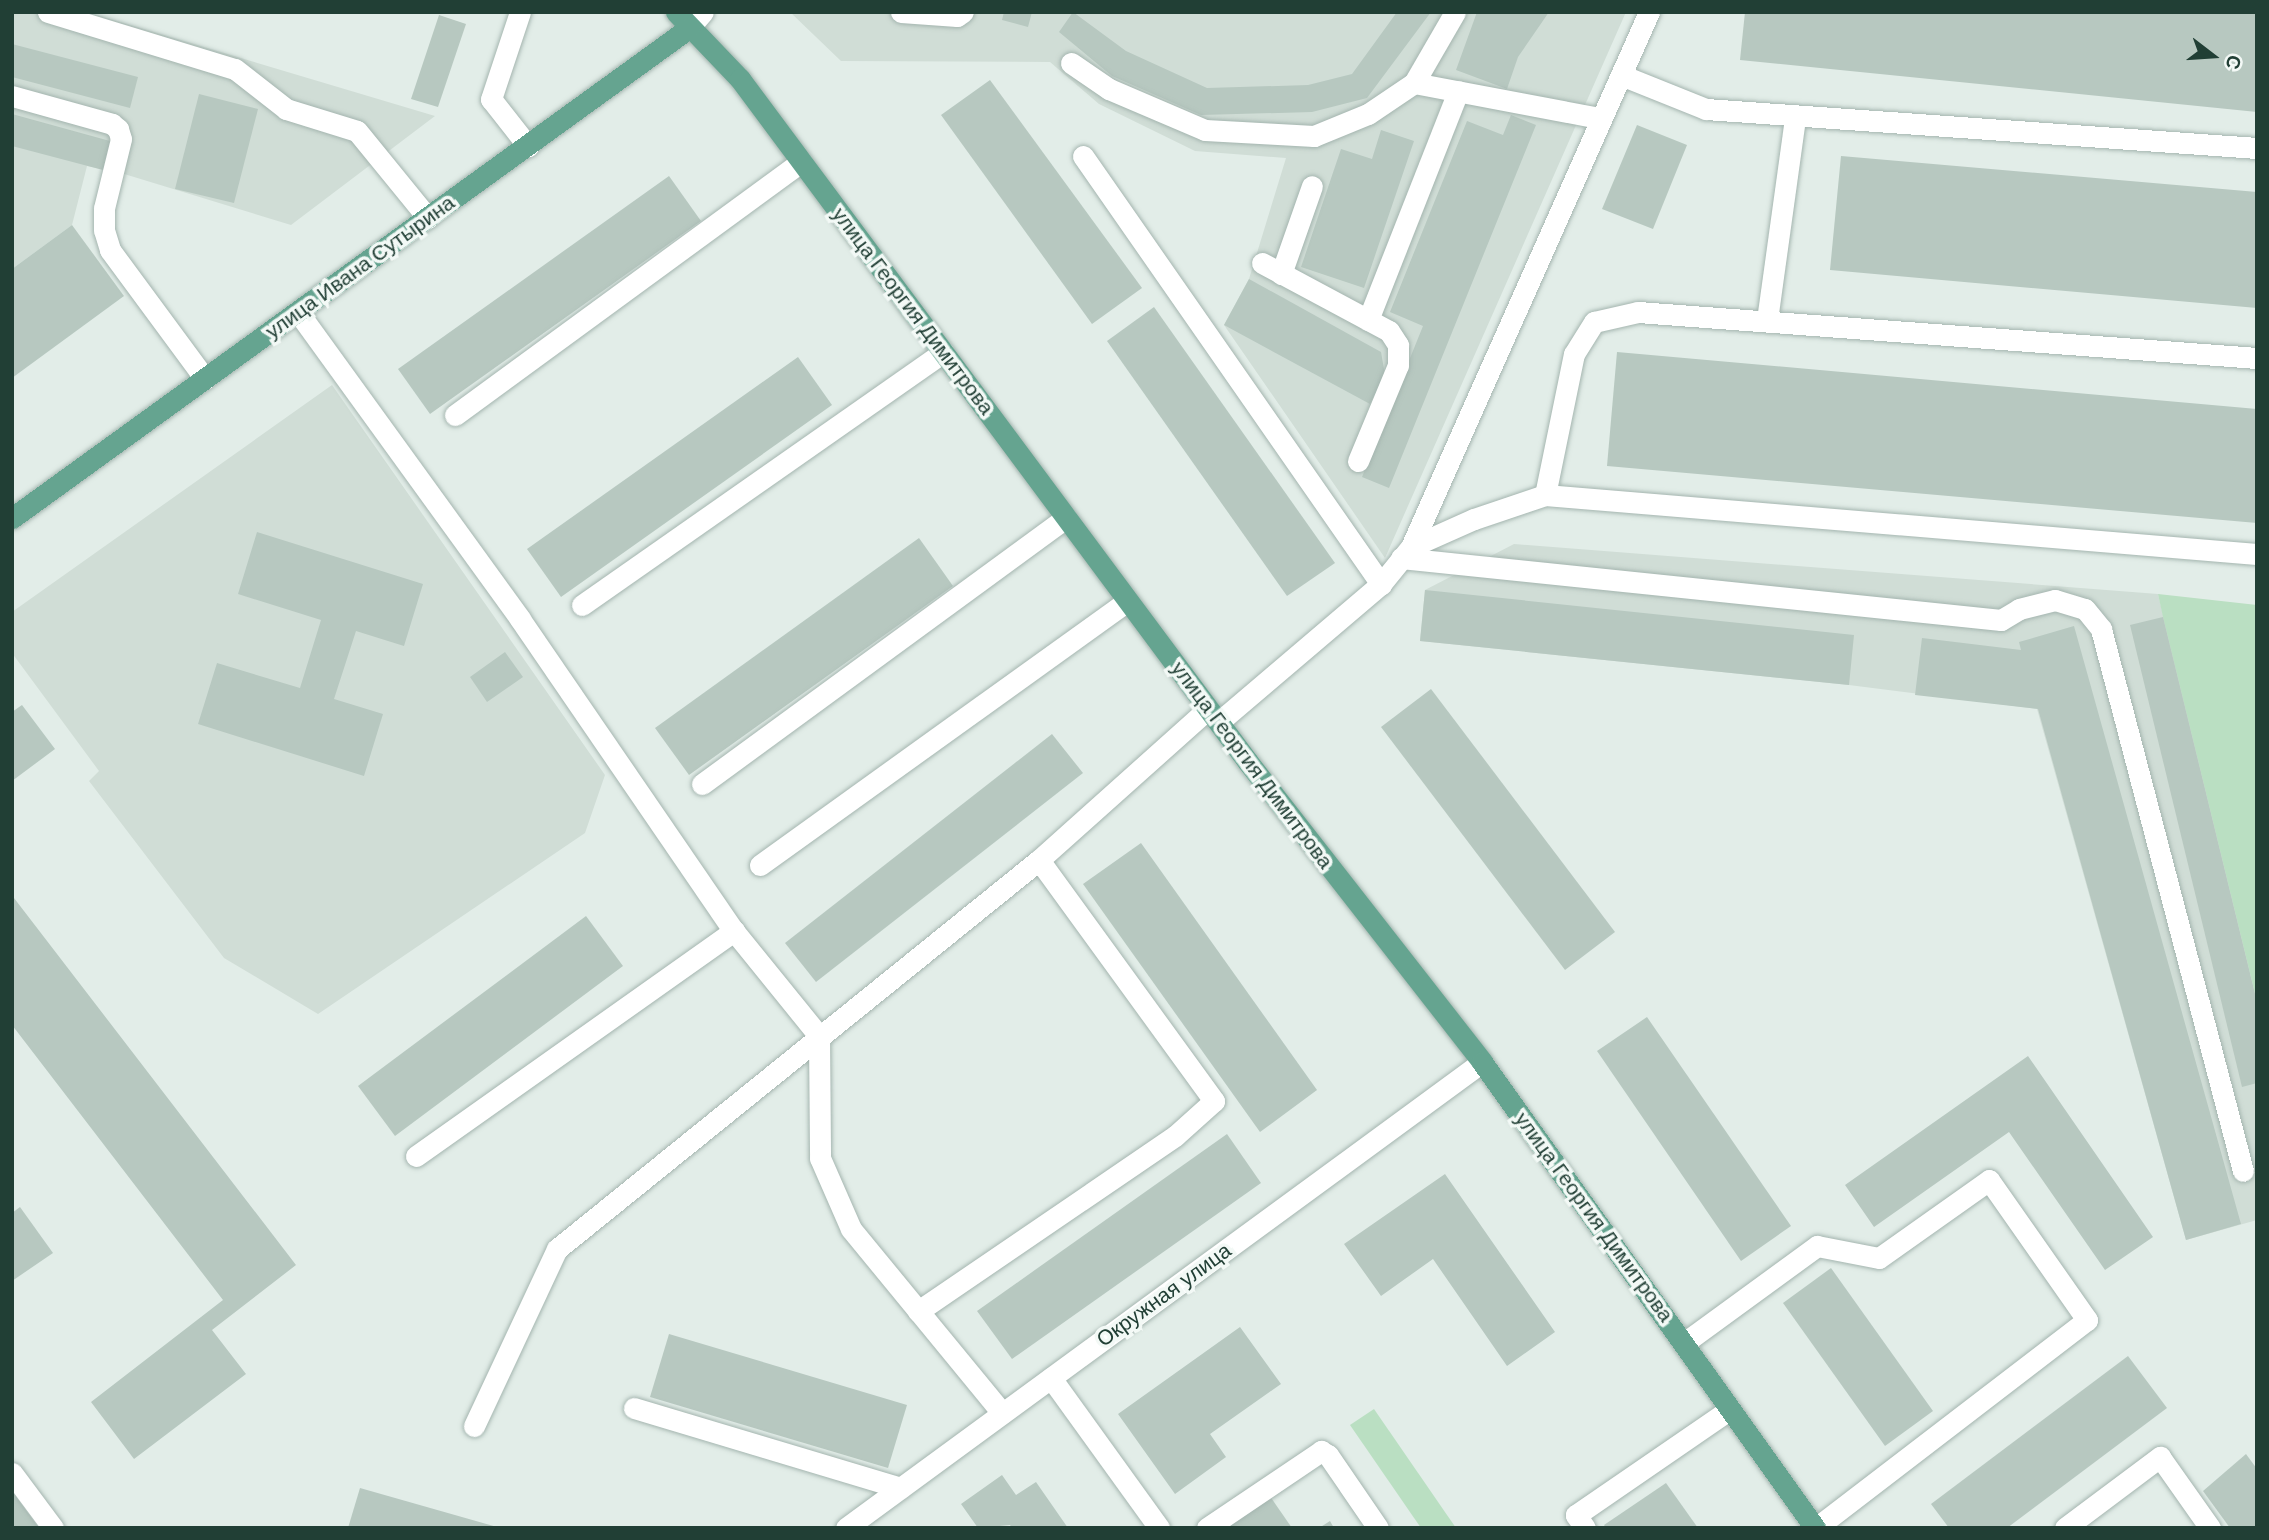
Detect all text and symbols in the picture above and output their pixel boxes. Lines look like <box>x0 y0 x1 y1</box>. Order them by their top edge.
north arrow <box>2178 21 2248 91</box>
text: С <box>2222 53 2246 72</box>
street label: улица Ивана Сутырина <box>261 190 459 344</box>
street label: улица Георгия Димитрова <box>827 202 999 420</box>
street label: улица Георгия Димитрова <box>1166 656 1338 874</box>
street label: улица Георгия Димитрова <box>1509 1107 1679 1327</box>
street label: Окружная улица <box>1092 1238 1236 1352</box>

